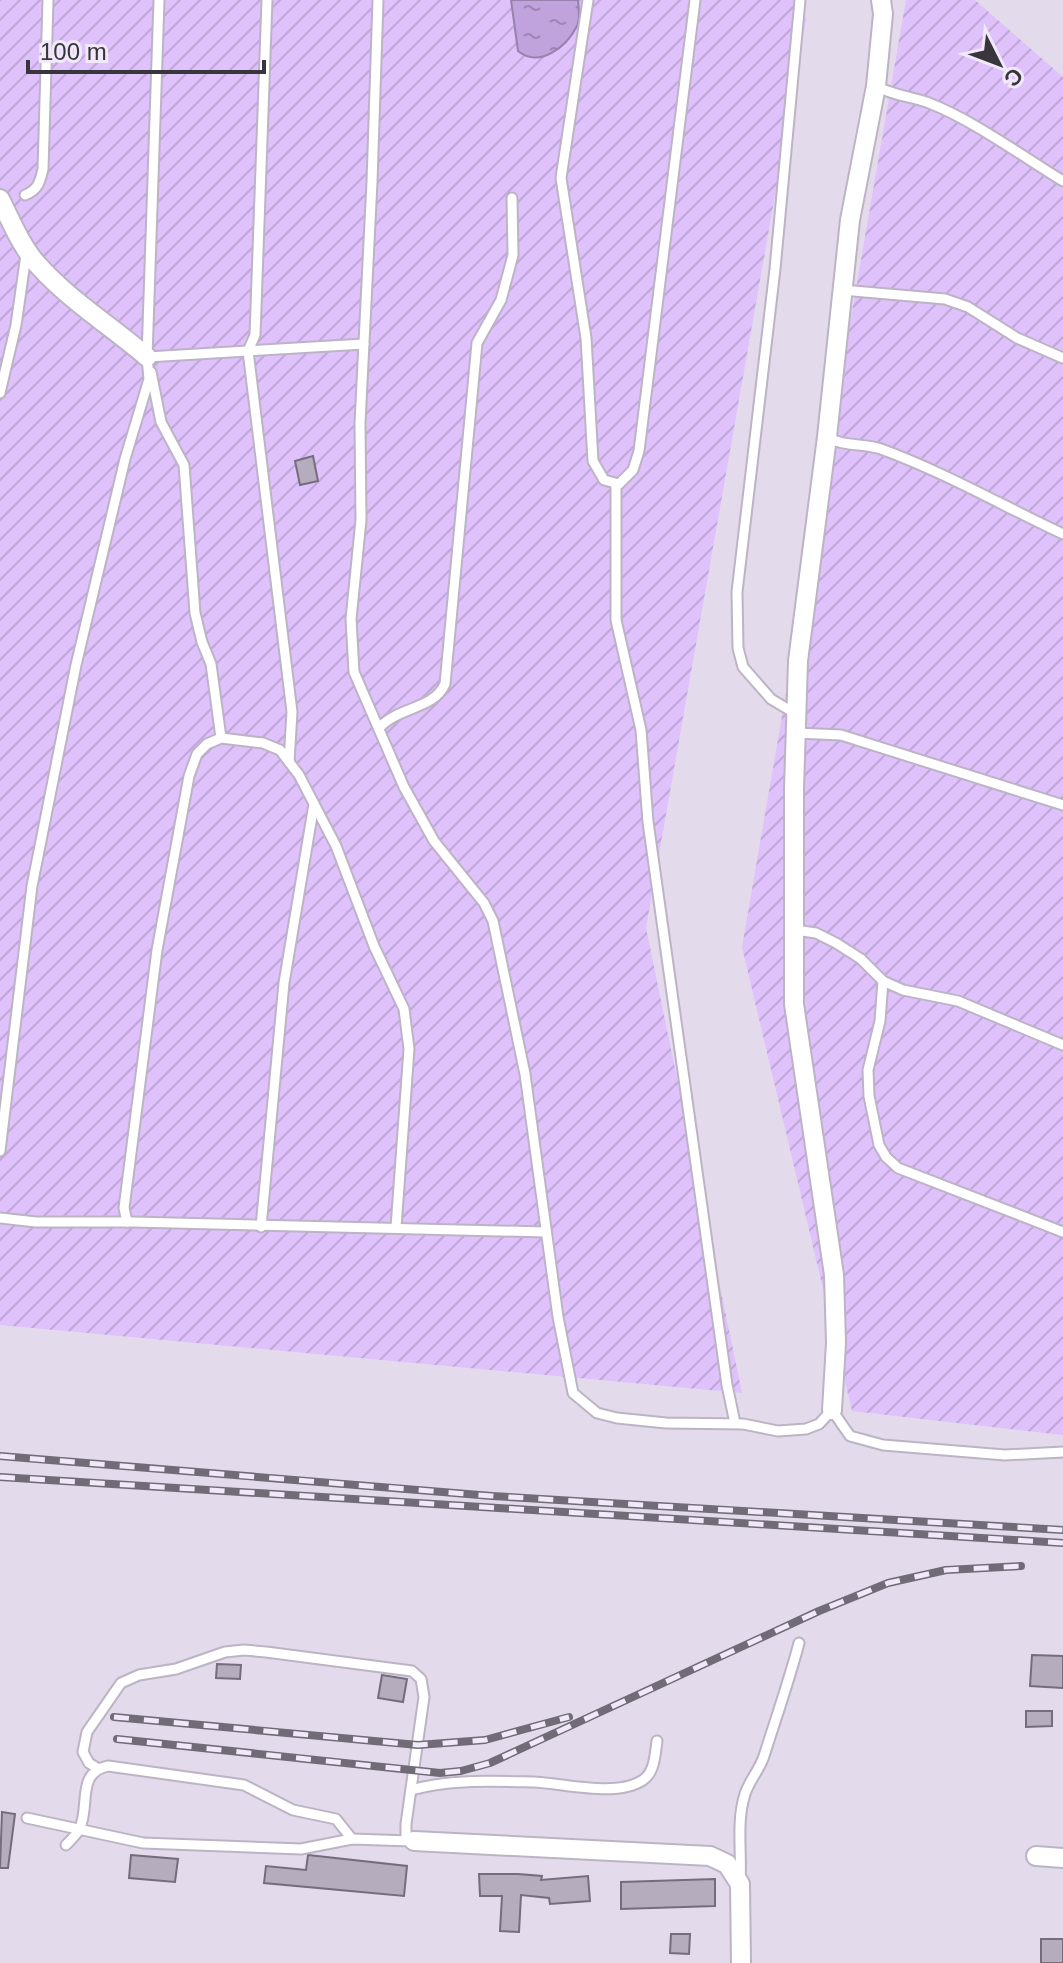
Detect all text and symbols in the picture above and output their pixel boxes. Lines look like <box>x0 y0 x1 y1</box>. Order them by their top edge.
scale bar <box>28 24 264 74</box>
north arrow <box>959 24 1039 104</box>
text: 100 m <box>40 38 107 65</box>
text: С <box>999 63 1028 91</box>

